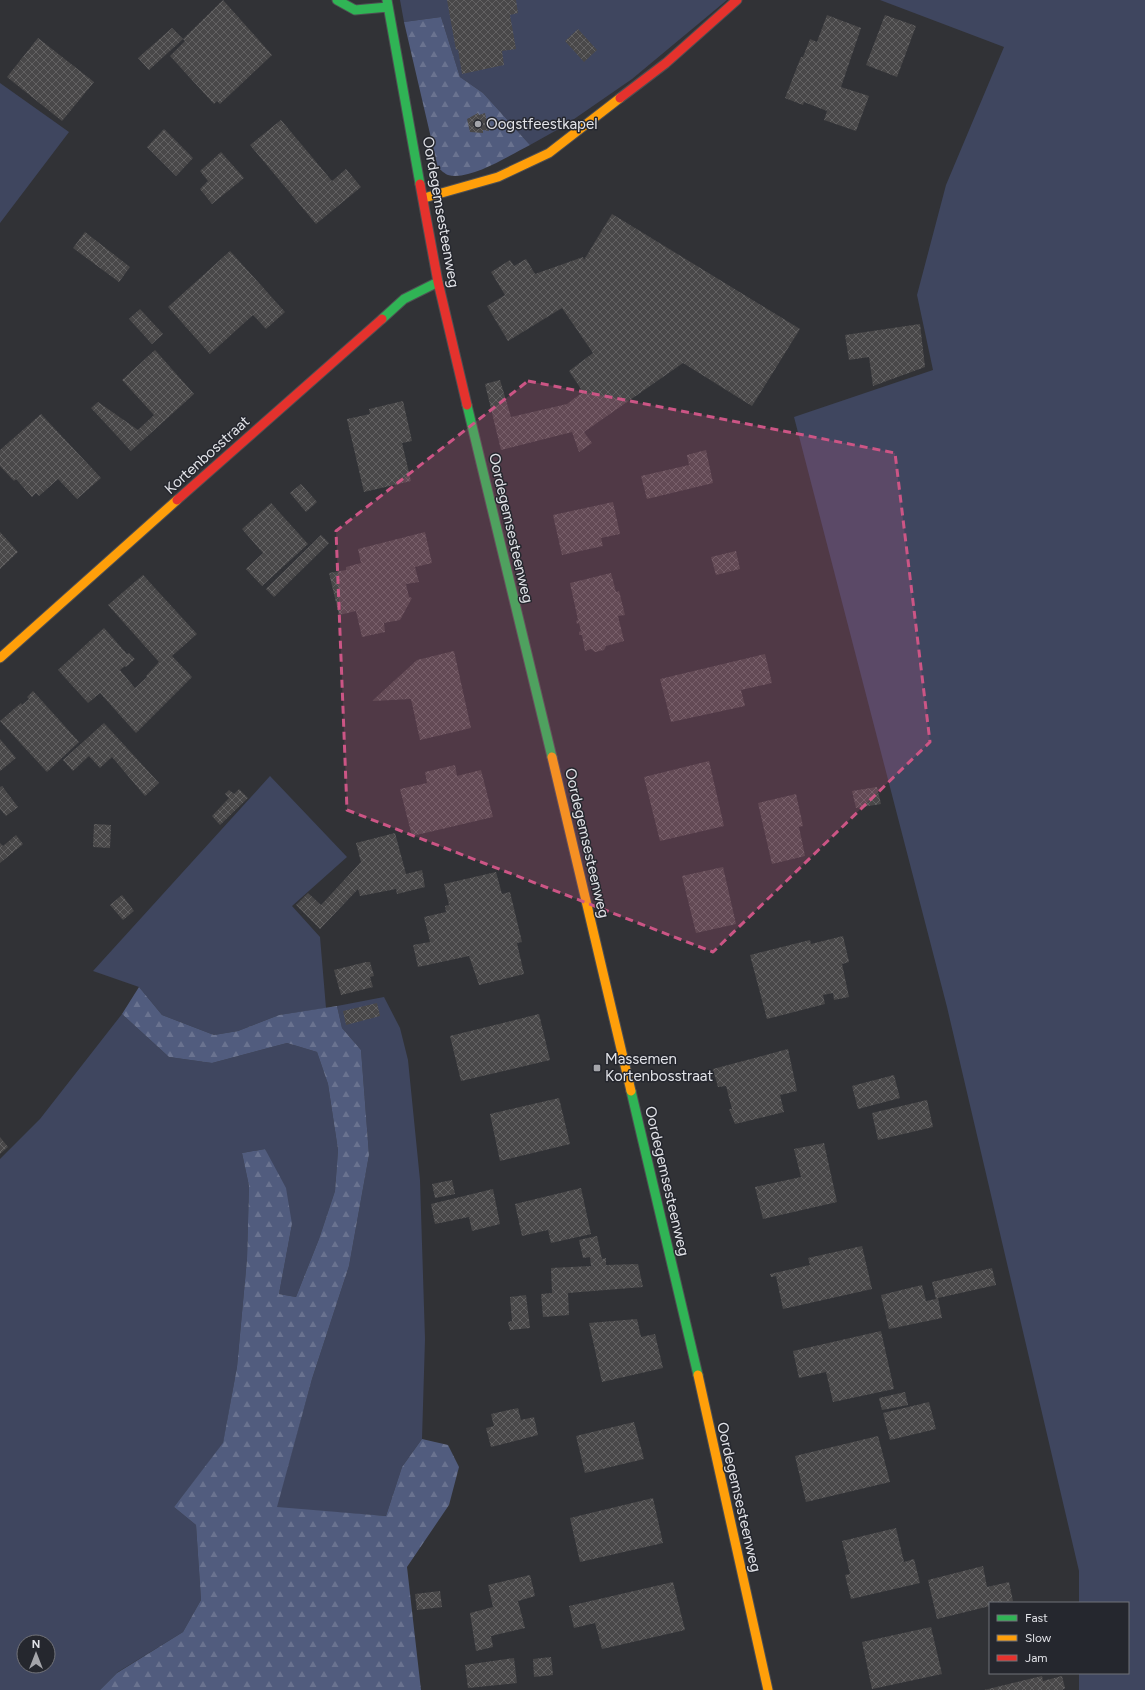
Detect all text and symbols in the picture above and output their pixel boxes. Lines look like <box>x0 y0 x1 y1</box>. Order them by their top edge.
place label: Oogstfeestkapel <box>486 115 597 133</box>
marker: Oogstfeestkapel <box>473 119 483 129</box>
street label: Oordegemsesteenweg <box>419 135 463 289</box>
street label: Kortenbosstraat <box>161 412 253 498</box>
street label: Oordegemsesteenweg <box>485 451 537 605</box>
street label: Oordegemsesteenweg <box>561 766 613 920</box>
place label: Massemen Kortenbosstraat <box>605 1050 713 1085</box>
marker: Massemen Kortenbosstraat <box>592 1063 602 1073</box>
street label: Oordegemsesteenweg <box>641 1104 693 1258</box>
street label: Oordegemsesteenweg <box>713 1420 765 1574</box>
legend <box>989 1602 1129 1674</box>
text: Fast <box>1025 1611 1048 1625</box>
text: Slow <box>1025 1631 1052 1645</box>
north arrow <box>16 1634 56 1674</box>
text: N <box>32 1638 40 1651</box>
text: Jam <box>1025 1651 1048 1665</box>

